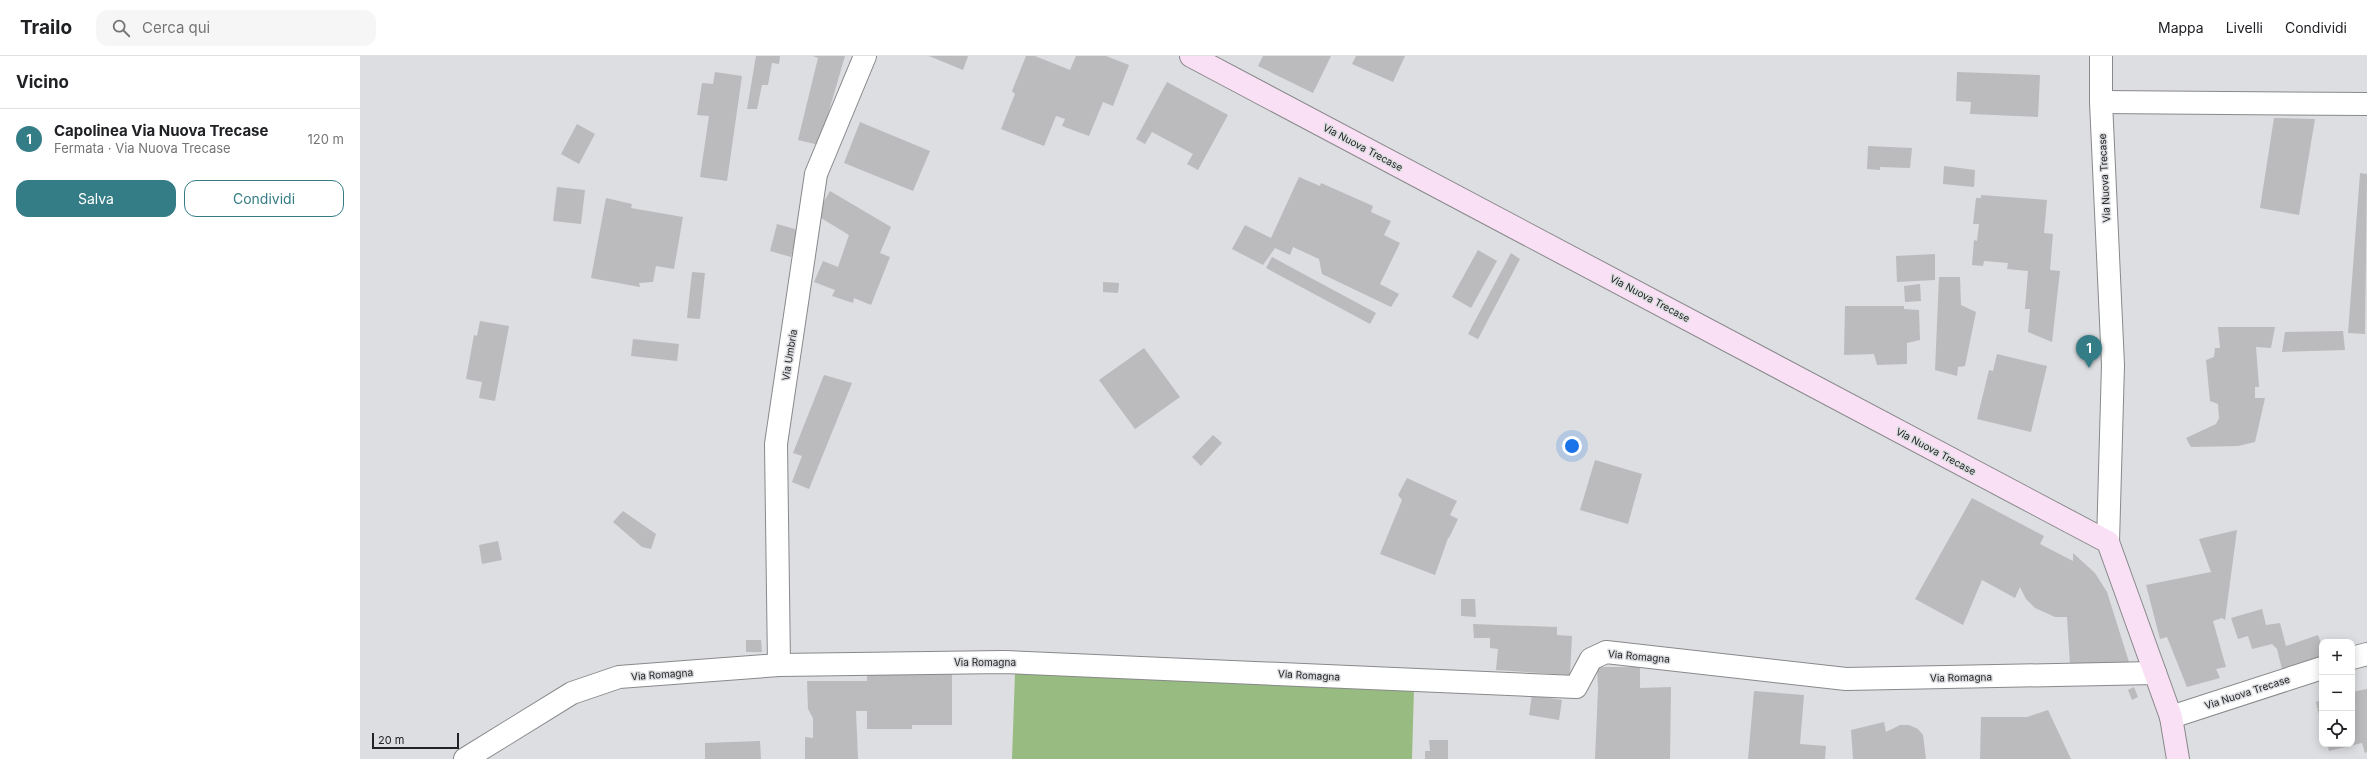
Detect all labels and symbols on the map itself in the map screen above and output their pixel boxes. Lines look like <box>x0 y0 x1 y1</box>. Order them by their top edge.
street label: Via Nuova Trecase <box>1321 121 1405 173</box>
street label: Via Nuova Trecase <box>2096 133 2112 223</box>
street label: Via Nuova Trecase <box>1608 272 1692 324</box>
street label: Via Umbria <box>779 328 799 382</box>
pin: 1 <box>2076 335 2102 368</box>
street label: Via Nuova Trecase <box>1894 425 1978 477</box>
your location <box>1562 436 1582 456</box>
street label: Via Romagna <box>1608 647 1670 665</box>
street label: Via Romagna <box>954 656 1016 668</box>
street label: Via Romagna <box>631 666 693 682</box>
street label: Via Romagna <box>1278 667 1340 683</box>
street label: Via Romagna <box>1930 670 1992 684</box>
street label: Via Nuova Trecase <box>2203 673 2291 711</box>
scale bar <box>372 731 459 750</box>

